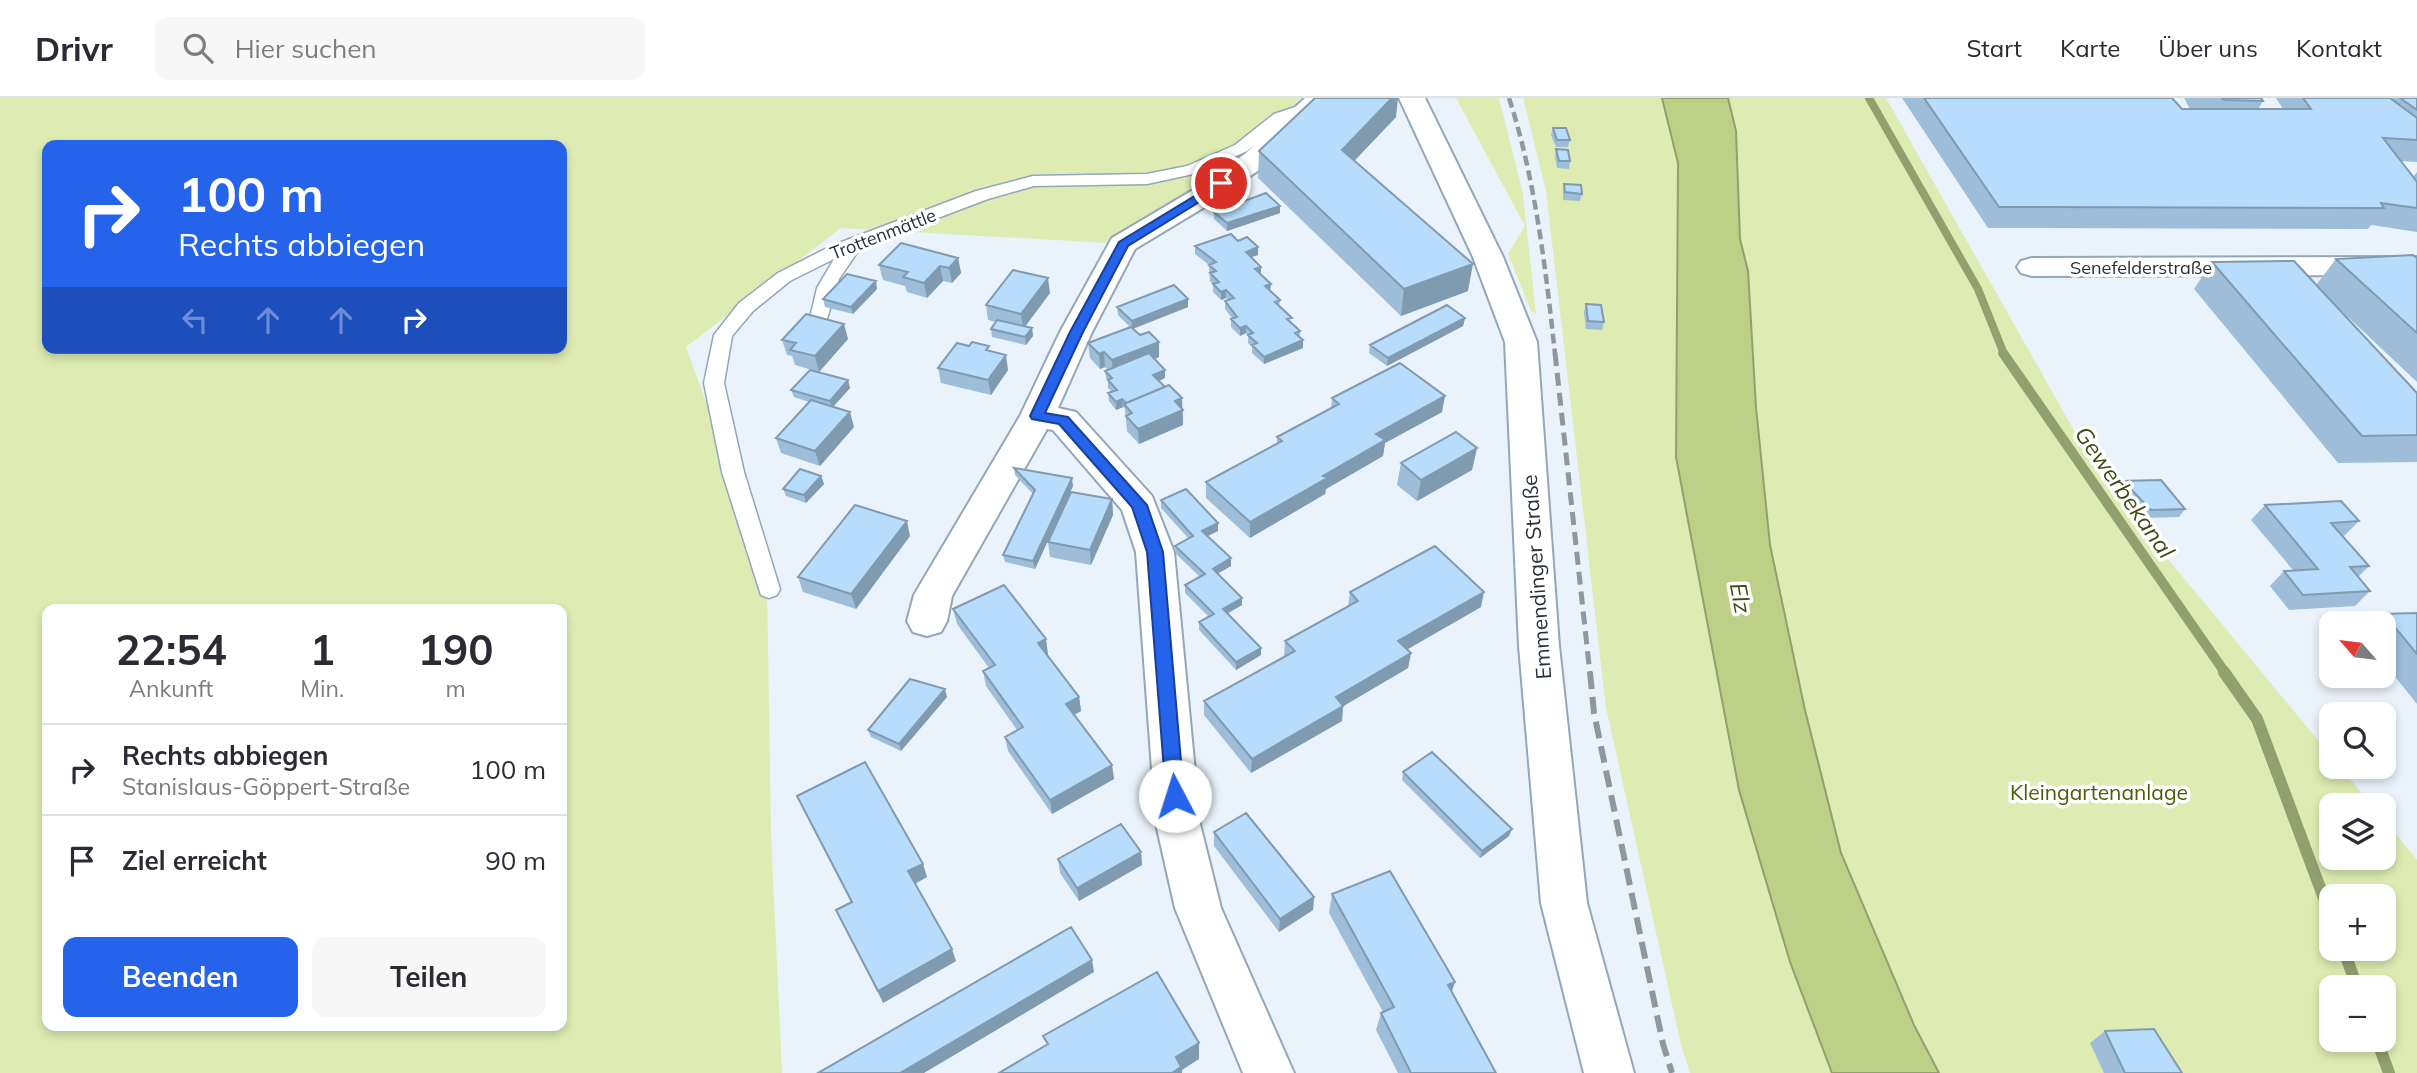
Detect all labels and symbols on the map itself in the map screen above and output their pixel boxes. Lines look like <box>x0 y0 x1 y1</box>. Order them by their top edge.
pin <box>1191 153 1251 213</box>
street label: Trottenmättle <box>827 203 939 265</box>
street label: Senefelderstraße <box>2070 256 2212 279</box>
water label: Gewerbekanal <box>2069 420 2181 564</box>
street label: Emmendinger Straße <box>1516 474 1556 680</box>
water label: Elz <box>1724 580 1758 616</box>
north arrow <box>2319 611 2396 688</box>
position arrow <box>1138 759 1212 833</box>
park label: Kleingartenanlage <box>2010 779 2188 805</box>

